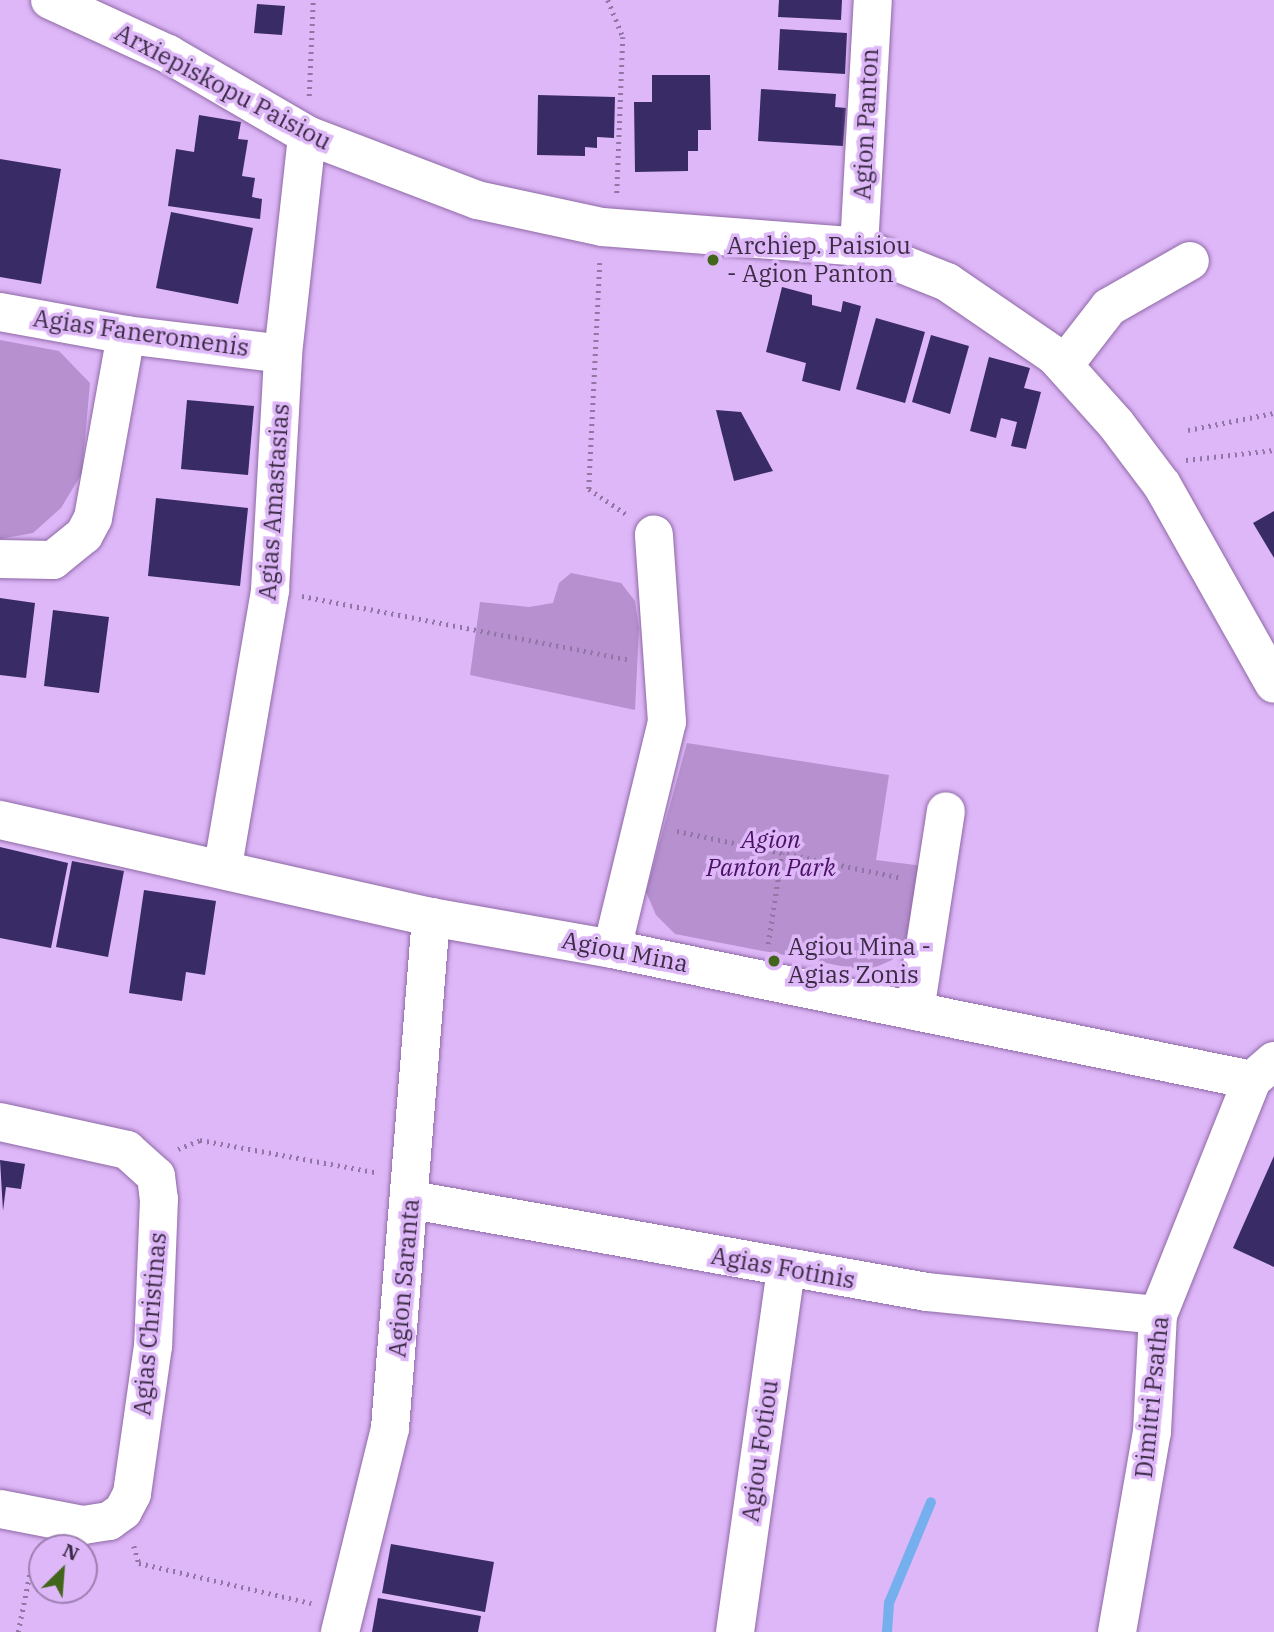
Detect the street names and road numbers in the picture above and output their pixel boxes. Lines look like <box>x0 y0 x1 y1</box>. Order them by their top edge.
street label: Arxiepiskopu Paisiou <box>110 18 336 156</box>
street label: Agion Panton <box>848 47 884 201</box>
street label: Agias Faneromenis <box>31 304 251 362</box>
street label: Agias Amastasias <box>253 403 295 601</box>
street label: Agiou Mina <box>559 926 691 978</box>
street label: Agion Saranta <box>383 1197 425 1359</box>
street label: Agias Christinas <box>128 1231 172 1417</box>
street label: Agias Fotinis <box>709 1241 857 1295</box>
street label: Dimitri Psatha <box>1129 1315 1175 1479</box>
street label: Agiou Fotiou <box>736 1378 784 1524</box>

